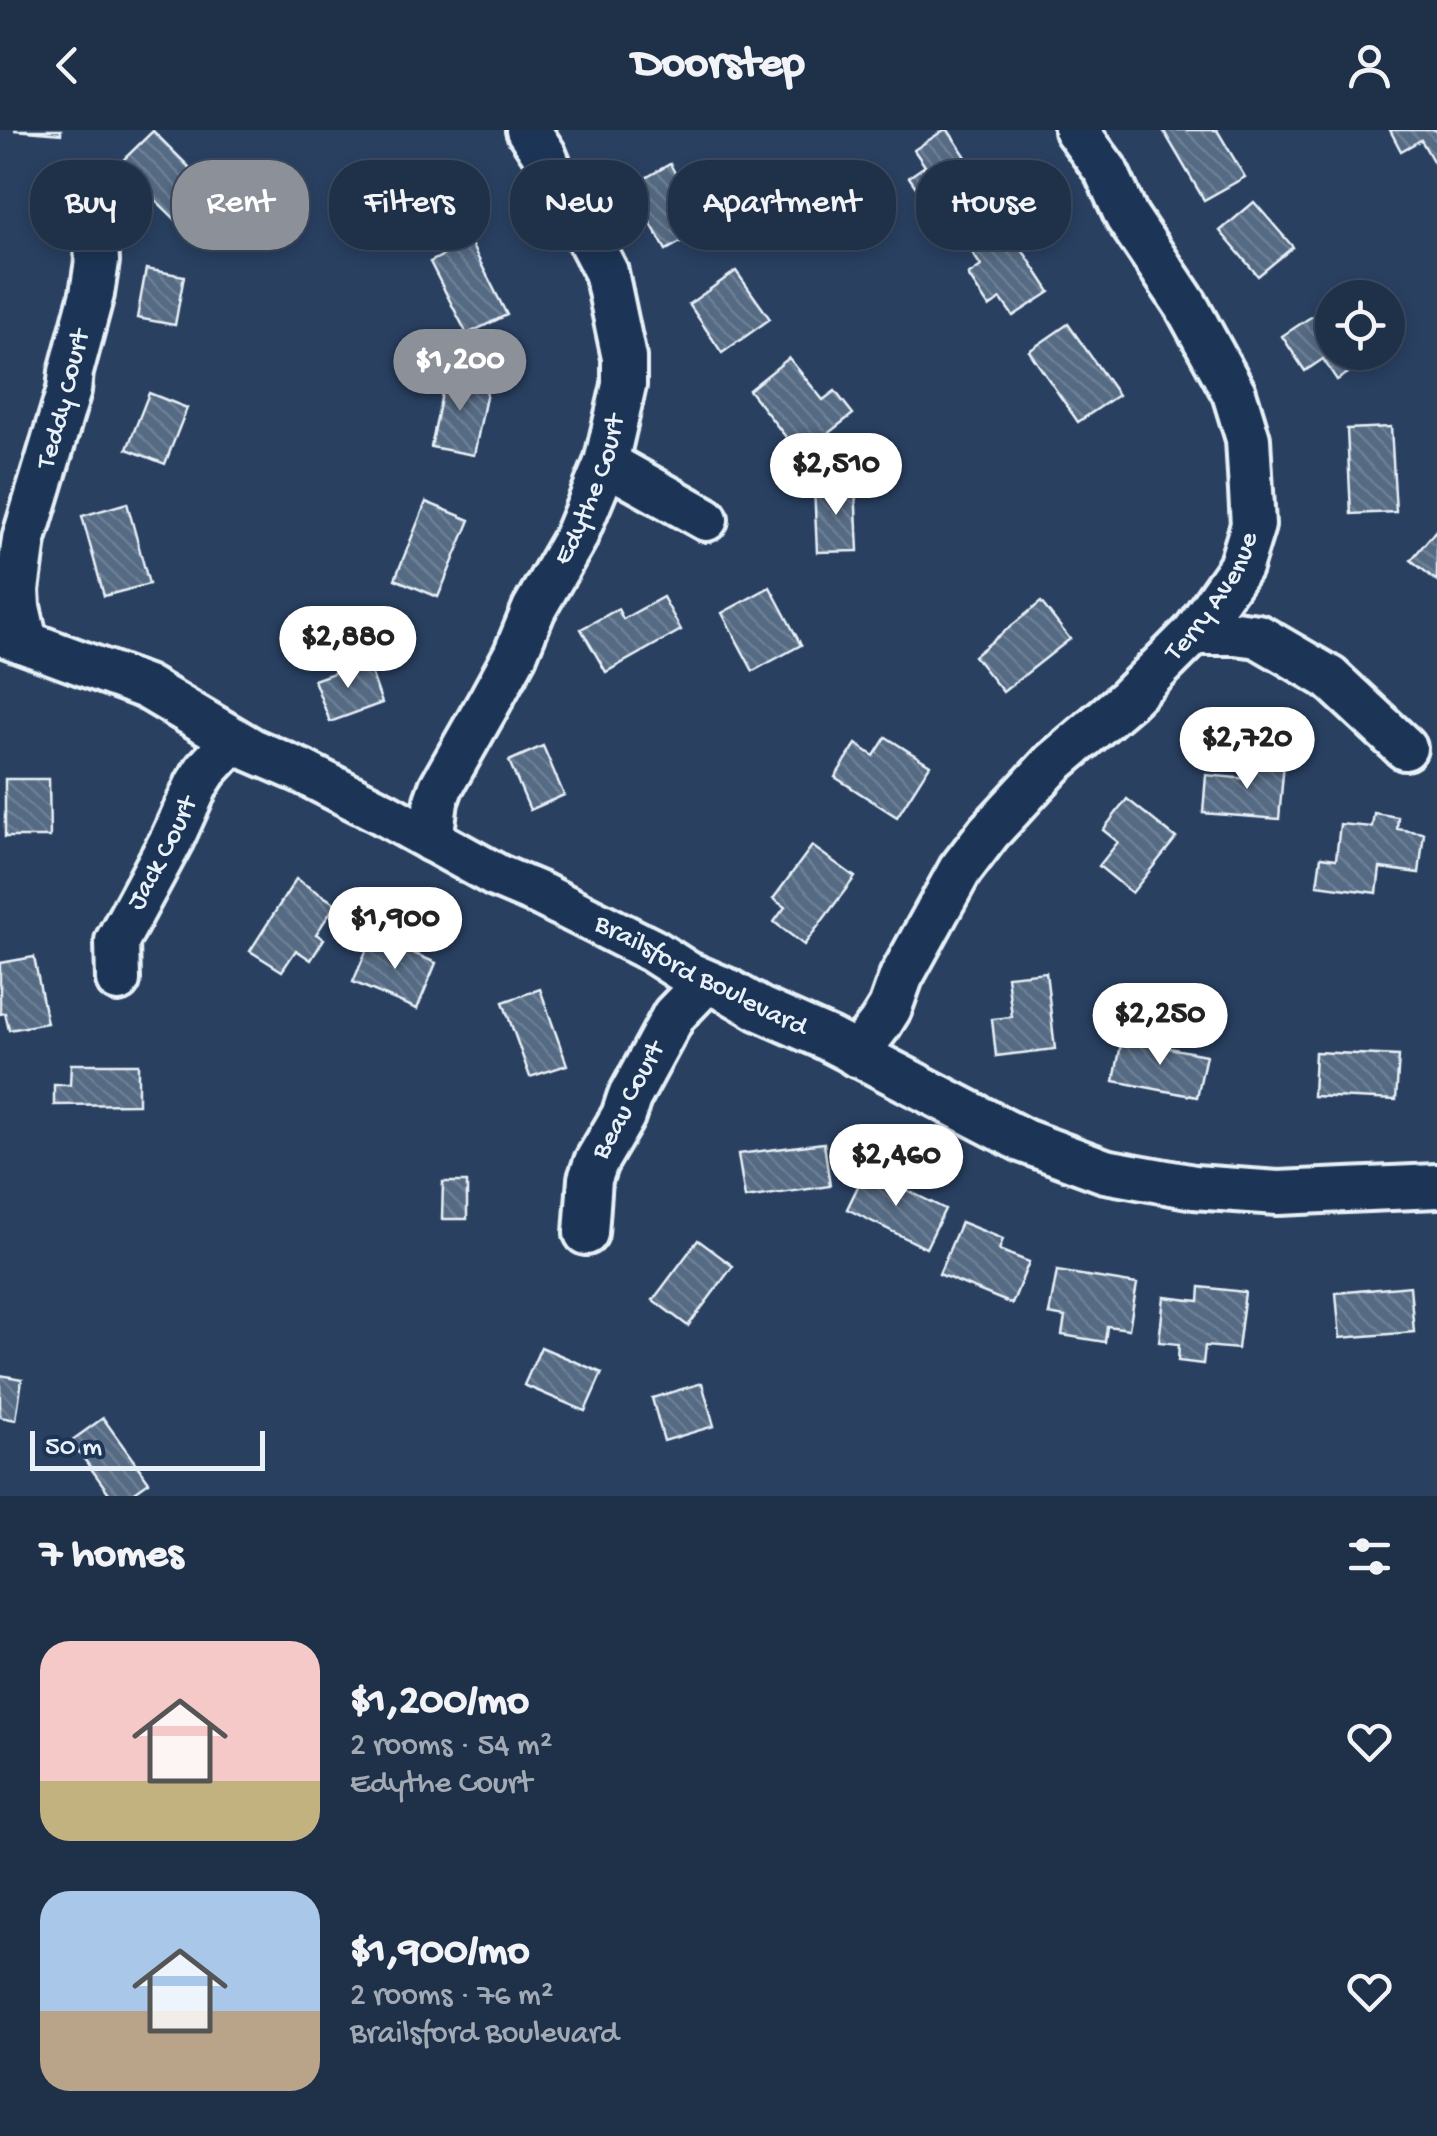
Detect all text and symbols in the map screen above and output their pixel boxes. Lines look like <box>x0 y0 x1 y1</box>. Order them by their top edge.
icon: back <box>40 38 95 93</box>
icon: person <box>1342 38 1397 93</box>
text: Doorstep <box>632 39 805 92</box>
chip: Buy <box>30 160 152 250</box>
chip: Rent <box>172 160 309 250</box>
chip: Filters <box>329 160 490 250</box>
chip: New <box>510 160 648 250</box>
chip: Apartment <box>668 160 896 250</box>
chip: House <box>916 160 1071 250</box>
map controls <box>1315 280 1405 370</box>
button: locate <box>1315 280 1405 370</box>
street label: Teddy Court <box>29 324 99 475</box>
pin: $1,200 <box>379 329 541 414</box>
text: $1,200 <box>415 342 505 380</box>
street label: Edythe Court <box>546 409 634 571</box>
pin: $2,510 <box>755 433 917 518</box>
text: $2,510 <box>792 446 880 484</box>
street label: Terry Avenue <box>1157 528 1266 670</box>
pin: $2,880 <box>267 606 429 691</box>
text: $2,880 <box>301 619 395 657</box>
pin: $2,720 <box>1166 707 1328 792</box>
text: $2,720 <box>1202 720 1292 758</box>
street label: Jack Court <box>120 789 207 916</box>
pin: $1,900 <box>314 887 476 972</box>
text: $1,900 <box>350 900 440 938</box>
street label: Brailsford Boulevard <box>588 907 815 1045</box>
pin: $2,250 <box>1079 983 1241 1068</box>
text: $2,250 <box>1115 996 1205 1034</box>
street label: Beau Court <box>584 1034 674 1166</box>
pin: $2,460 <box>815 1124 977 1209</box>
text: $2,460 <box>851 1137 941 1175</box>
scale bar <box>30 1426 265 1470</box>
text: 50 m <box>45 1432 102 1465</box>
icon: filters <box>1342 1529 1397 1584</box>
text: 7 homes <box>40 1532 183 1581</box>
text: $1,200/mo <box>350 1679 529 1728</box>
icon: home <box>120 1681 240 1801</box>
icon: heart <box>1342 1714 1397 1769</box>
text: 2 rooms · 54 m² <box>350 1728 552 1766</box>
text: Edythe Court <box>350 1766 532 1804</box>
text: $1,900/mo <box>350 1929 529 1978</box>
icon: home <box>120 1931 240 2051</box>
icon: heart <box>1342 1964 1397 2019</box>
text: 2 rooms · 76 m² <box>350 1978 553 2016</box>
text: Brailsford Boulevard <box>350 2016 619 2054</box>

